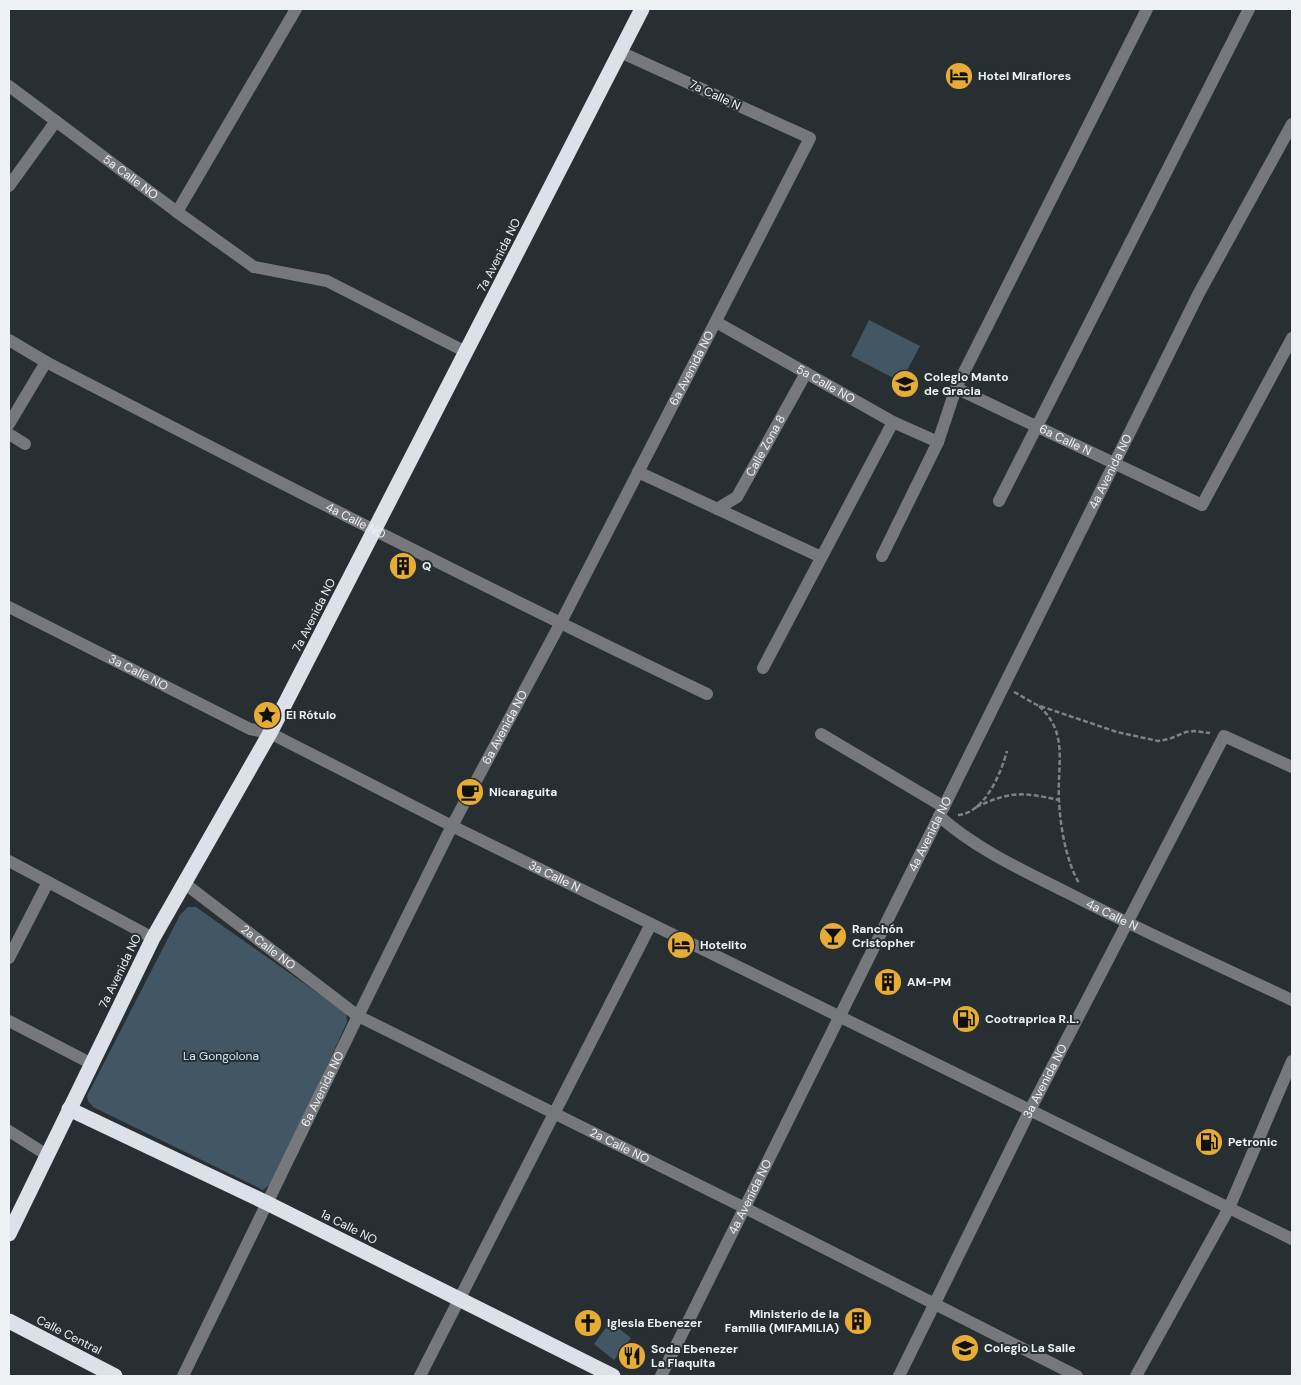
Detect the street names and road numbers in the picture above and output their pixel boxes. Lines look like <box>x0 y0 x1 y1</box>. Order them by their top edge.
street label: 7a Calle N <box>687 76 743 114</box>
street label: 5a Calle NO <box>100 151 161 203</box>
street label: 7a Avenida NO <box>474 215 524 295</box>
street label: 6a Avenida NO <box>666 328 717 408</box>
street label: 5a Calle NO <box>793 361 858 407</box>
street label: Calle Zona 8 <box>742 412 789 479</box>
street label: 6a Calle N <box>1036 421 1094 459</box>
street label: 4a Avenida NO <box>1085 431 1136 512</box>
street label: 4a Calle NO <box>323 499 388 543</box>
street label: 7a Avenida NO <box>289 575 339 655</box>
street label: 3a Calle NO <box>106 651 171 694</box>
street label: 6a Avenida NO <box>478 687 531 767</box>
street label: 4a Avenida NO <box>905 794 956 874</box>
street label: 3a Calle N <box>526 857 583 896</box>
street label: 4a Calle N <box>1083 896 1141 935</box>
street label: 2a Calle NO <box>238 921 299 973</box>
street label: 7a Avenida NO <box>95 931 145 1011</box>
street label: 3a Avenida NO <box>1019 1041 1071 1121</box>
street label: 6a Avenida NO <box>297 1049 348 1130</box>
street label: 2a Calle NO <box>587 1124 652 1167</box>
street label: 4a Avenida NO <box>725 1157 775 1237</box>
street label: 1a Calle NO <box>318 1206 380 1248</box>
street label: Calle Central <box>34 1312 104 1358</box>

